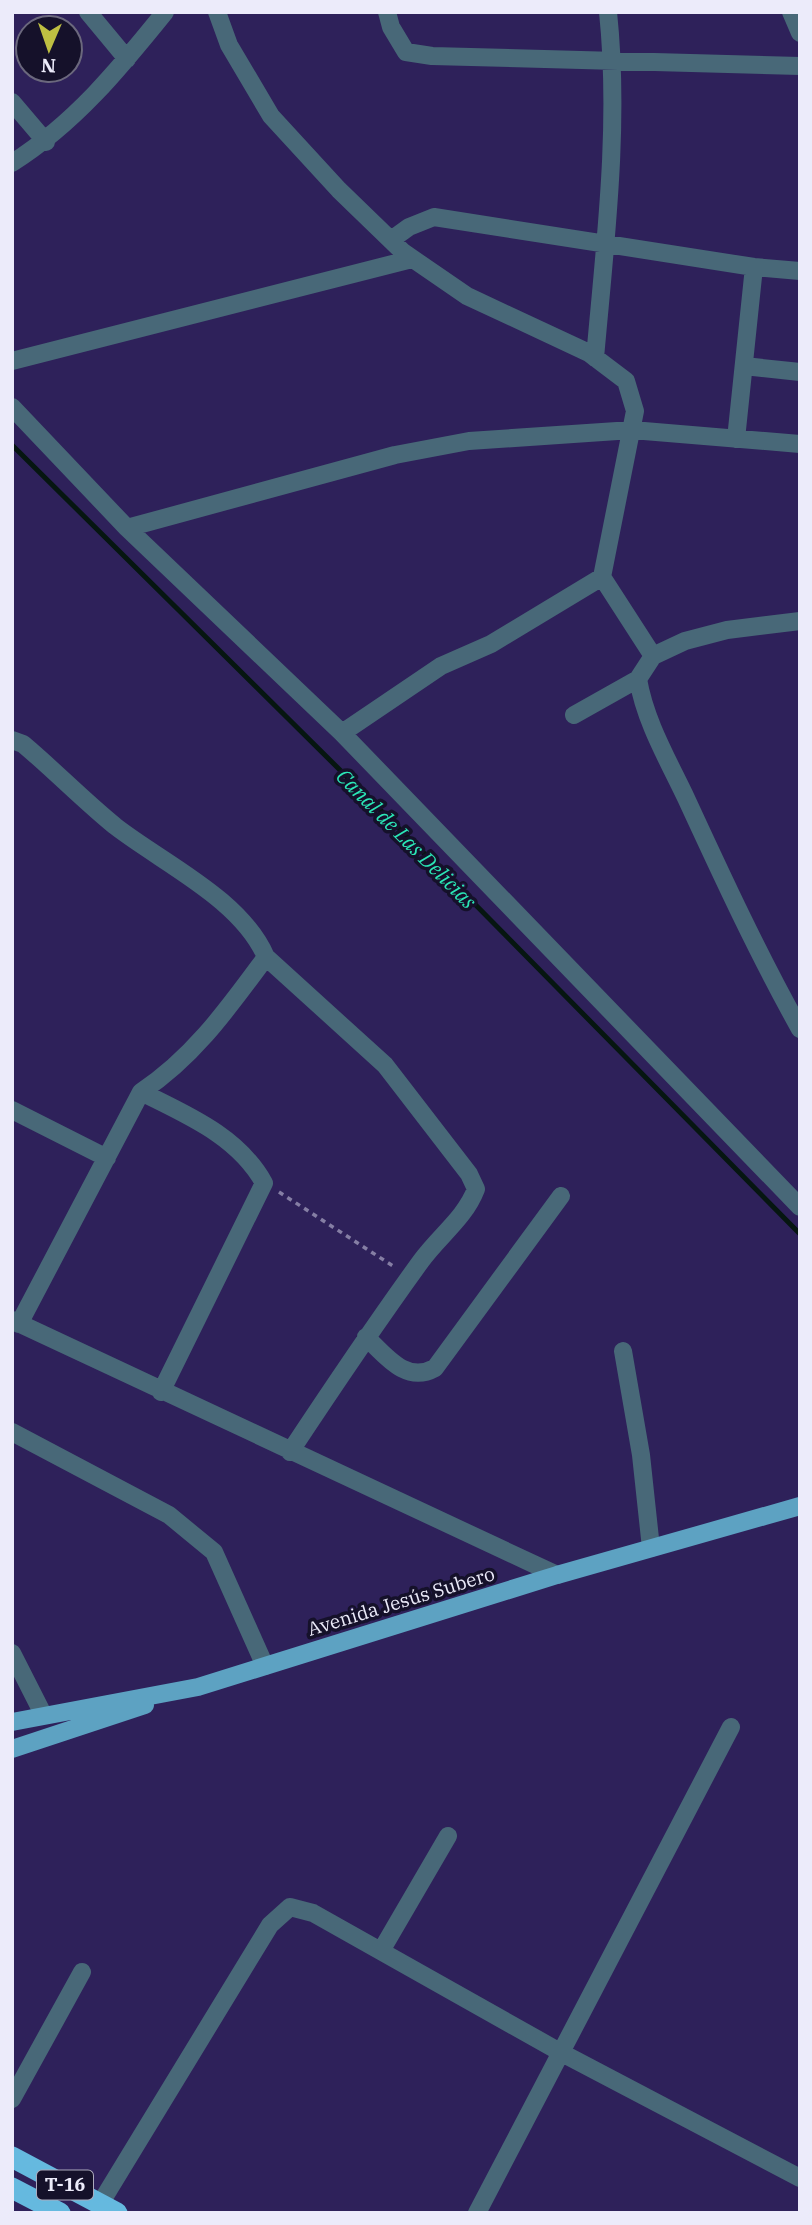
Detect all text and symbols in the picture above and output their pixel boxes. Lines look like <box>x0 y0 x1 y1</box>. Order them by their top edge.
north arrow <box>14 14 84 84</box>
text: N <box>40 54 56 78</box>
water label: Canal de Las Delicias <box>331 762 483 915</box>
street label: Avenida Jesús Subero <box>305 1561 497 1641</box>
road number: T-16 <box>37 2171 93 2200</box>

